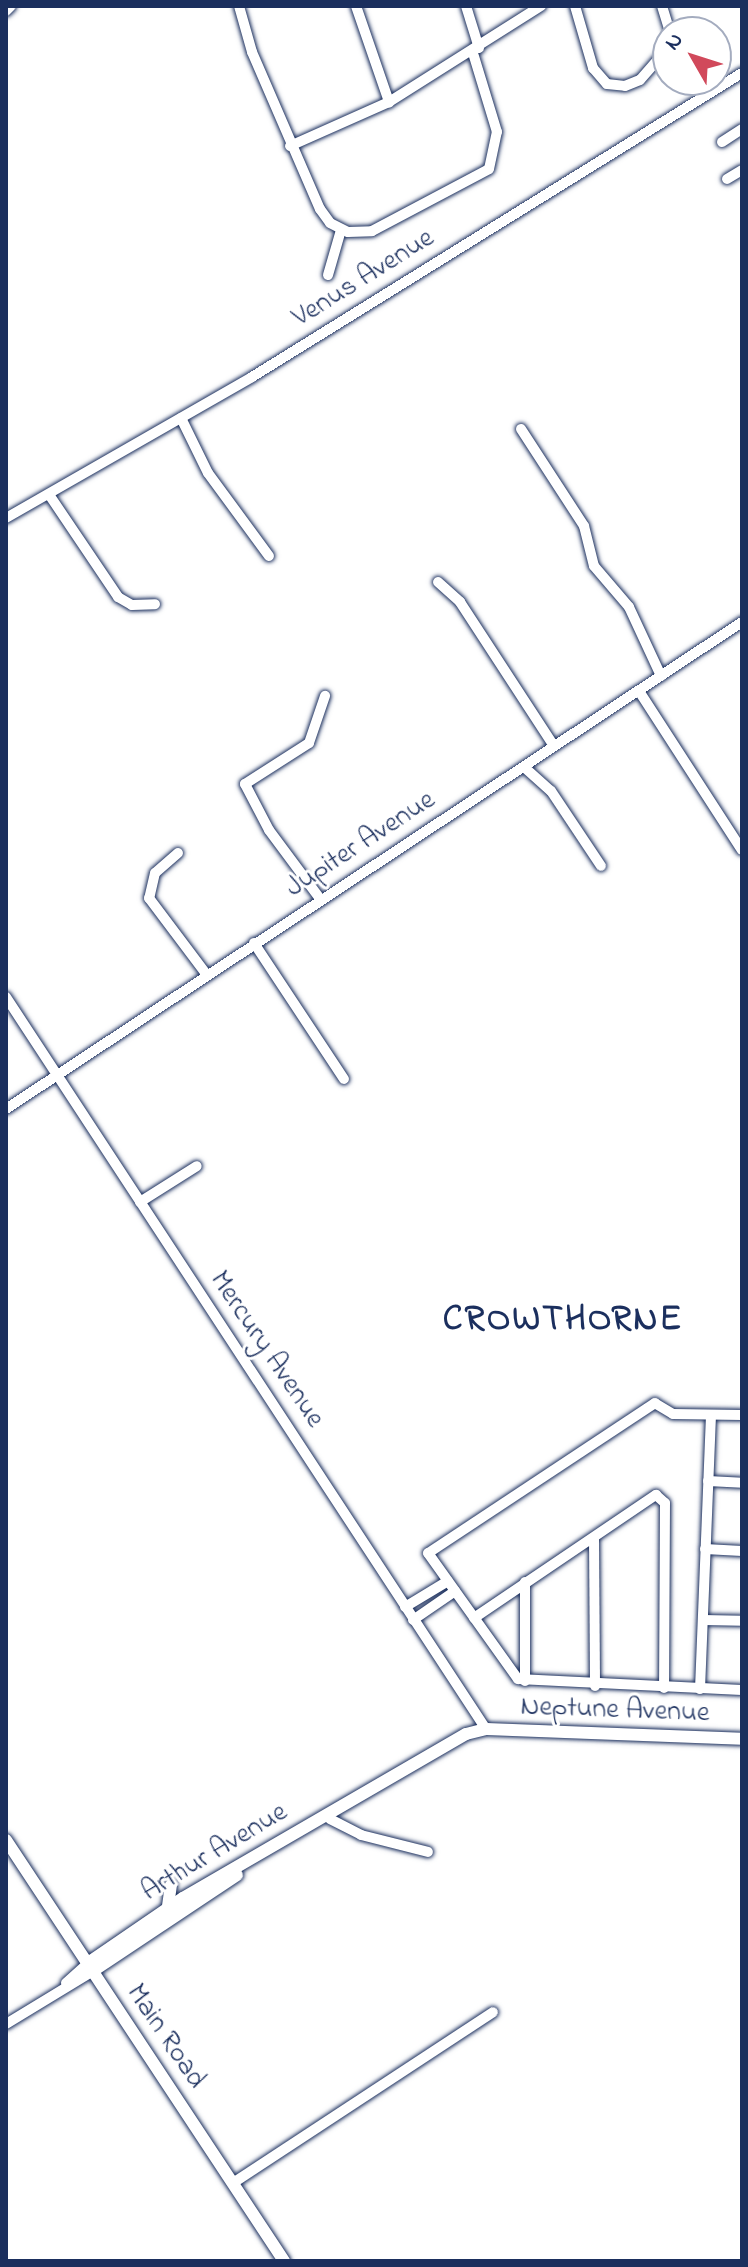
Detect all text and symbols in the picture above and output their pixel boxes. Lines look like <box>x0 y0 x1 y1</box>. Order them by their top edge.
north arrow <box>652 16 732 96</box>
text: N <box>658 26 692 58</box>
street label: Venus Avenue <box>287 222 441 336</box>
street label: Jupiter Avenue <box>280 784 442 906</box>
street label: Mercury Avenue <box>201 1265 331 1435</box>
district label: CROWTHORNE <box>443 1299 683 1343</box>
street label: Neptune Avenue <box>520 1691 710 1731</box>
street label: Arthur Avenue <box>136 1796 294 1910</box>
street label: Main Road <box>118 1978 212 2096</box>

